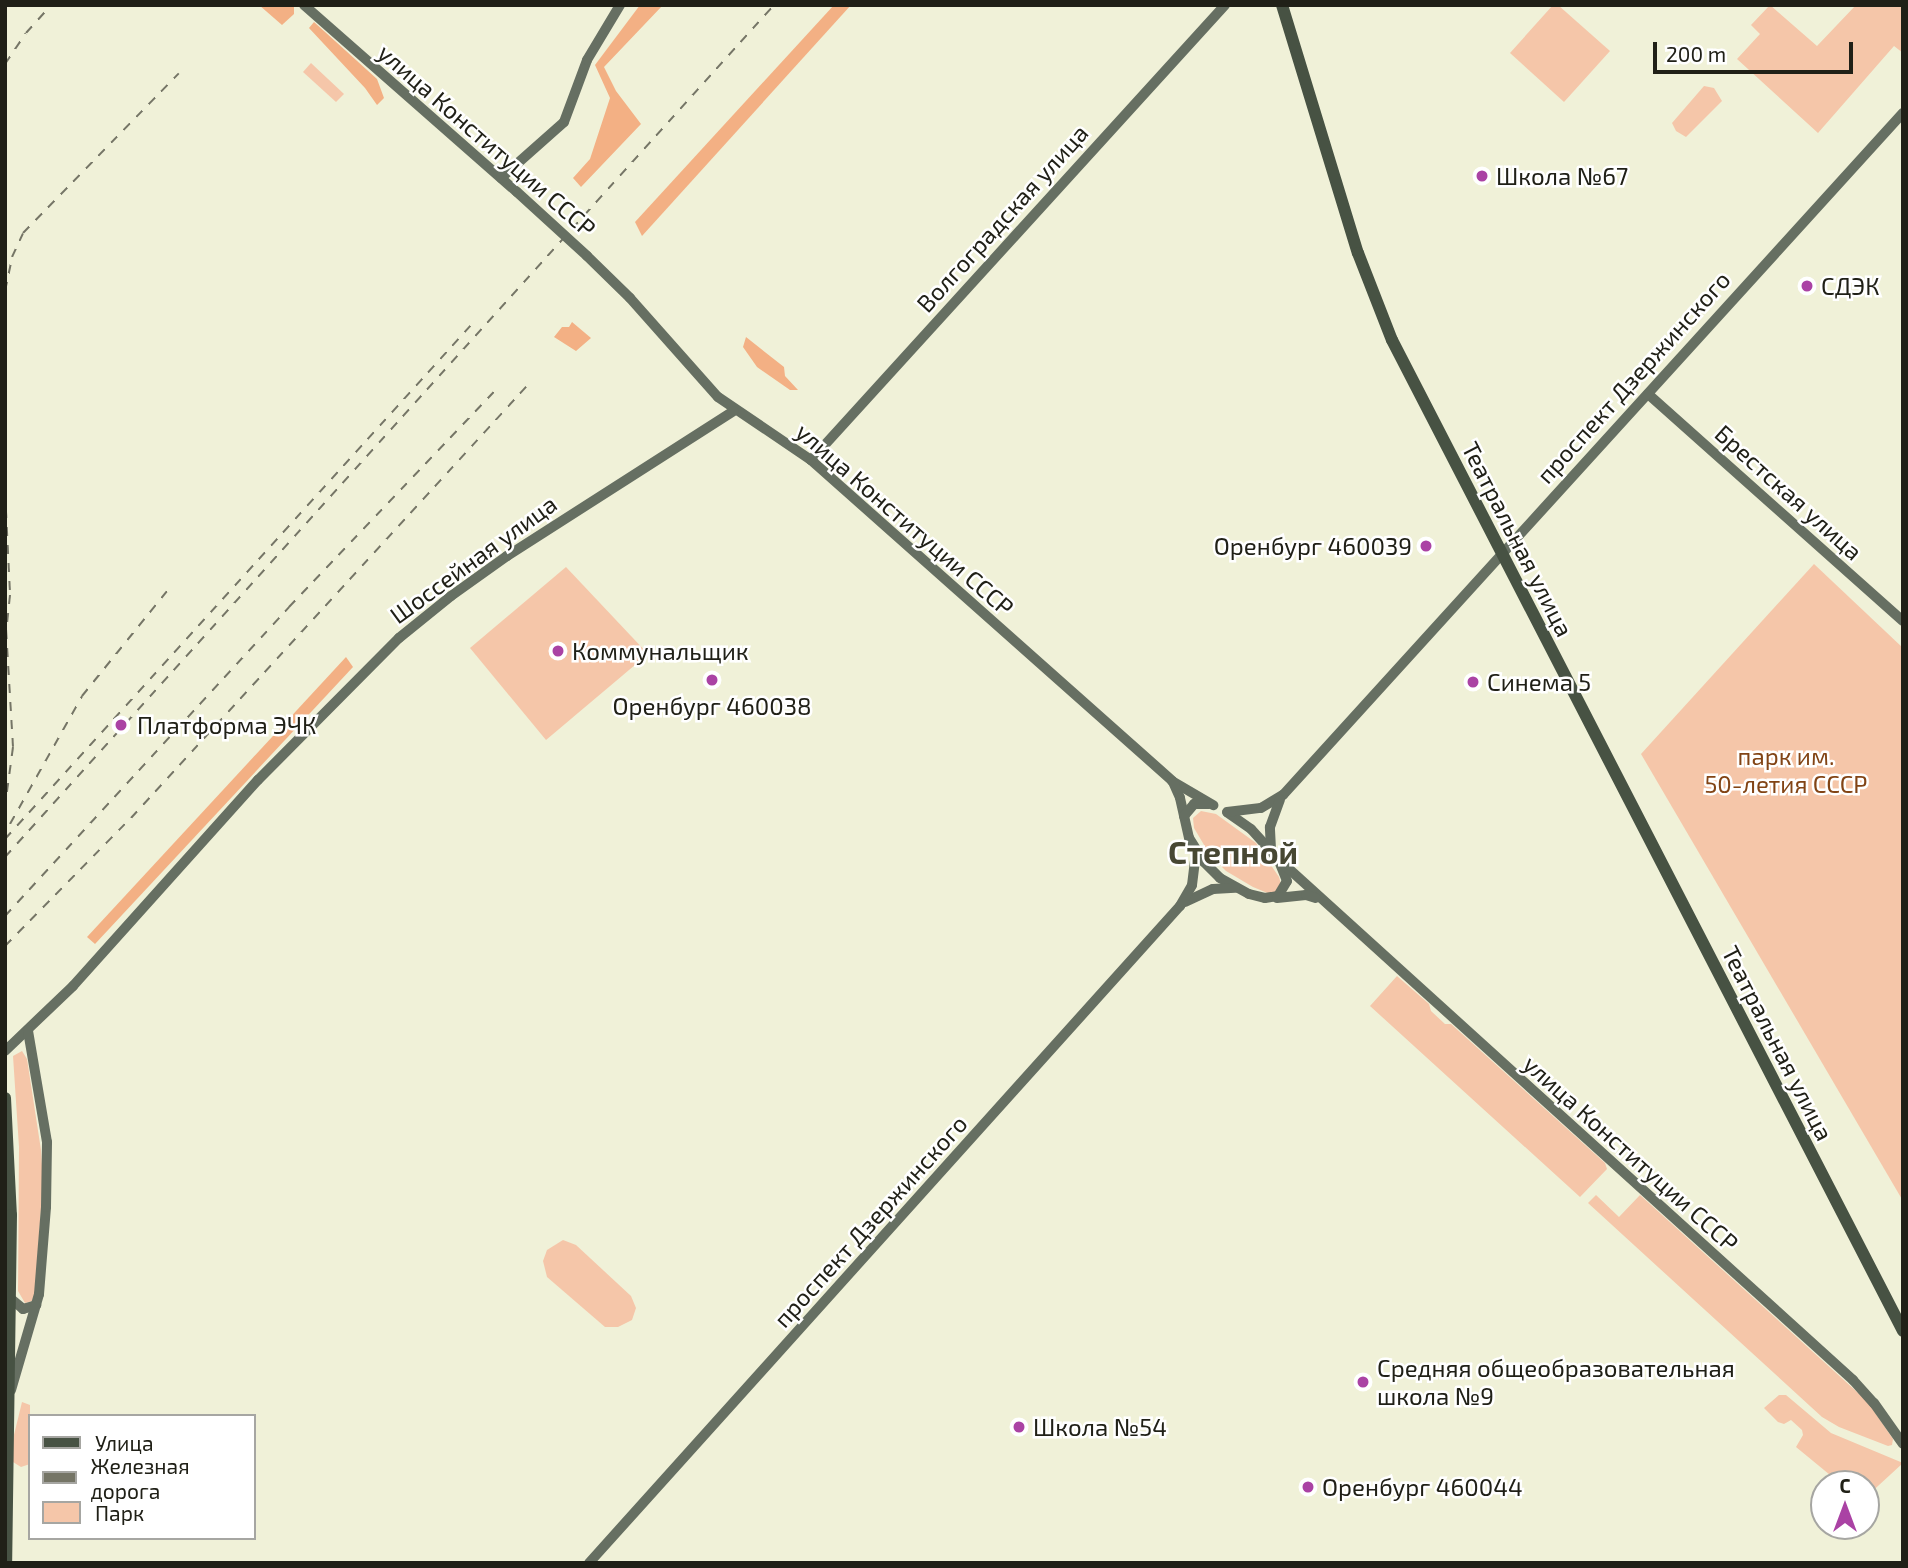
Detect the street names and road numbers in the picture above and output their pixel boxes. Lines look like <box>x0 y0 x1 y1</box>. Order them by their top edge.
street label: улица Конституции СССР <box>372 38 602 242</box>
street label: Волгоградская улица <box>910 118 1094 318</box>
street label: проспект Дзержинского <box>1530 265 1736 489</box>
street label: улица Конституции СССР <box>790 417 1020 621</box>
street label: Брестская улица <box>1709 418 1869 566</box>
street label: Театральная улица <box>1456 437 1580 641</box>
street label: Шоссейная улица <box>384 489 562 629</box>
street label: Театральная улица <box>1716 941 1840 1145</box>
street label: улица Конституции СССР <box>1518 1049 1744 1257</box>
street label: проспект Дзержинского <box>767 1109 973 1333</box>

